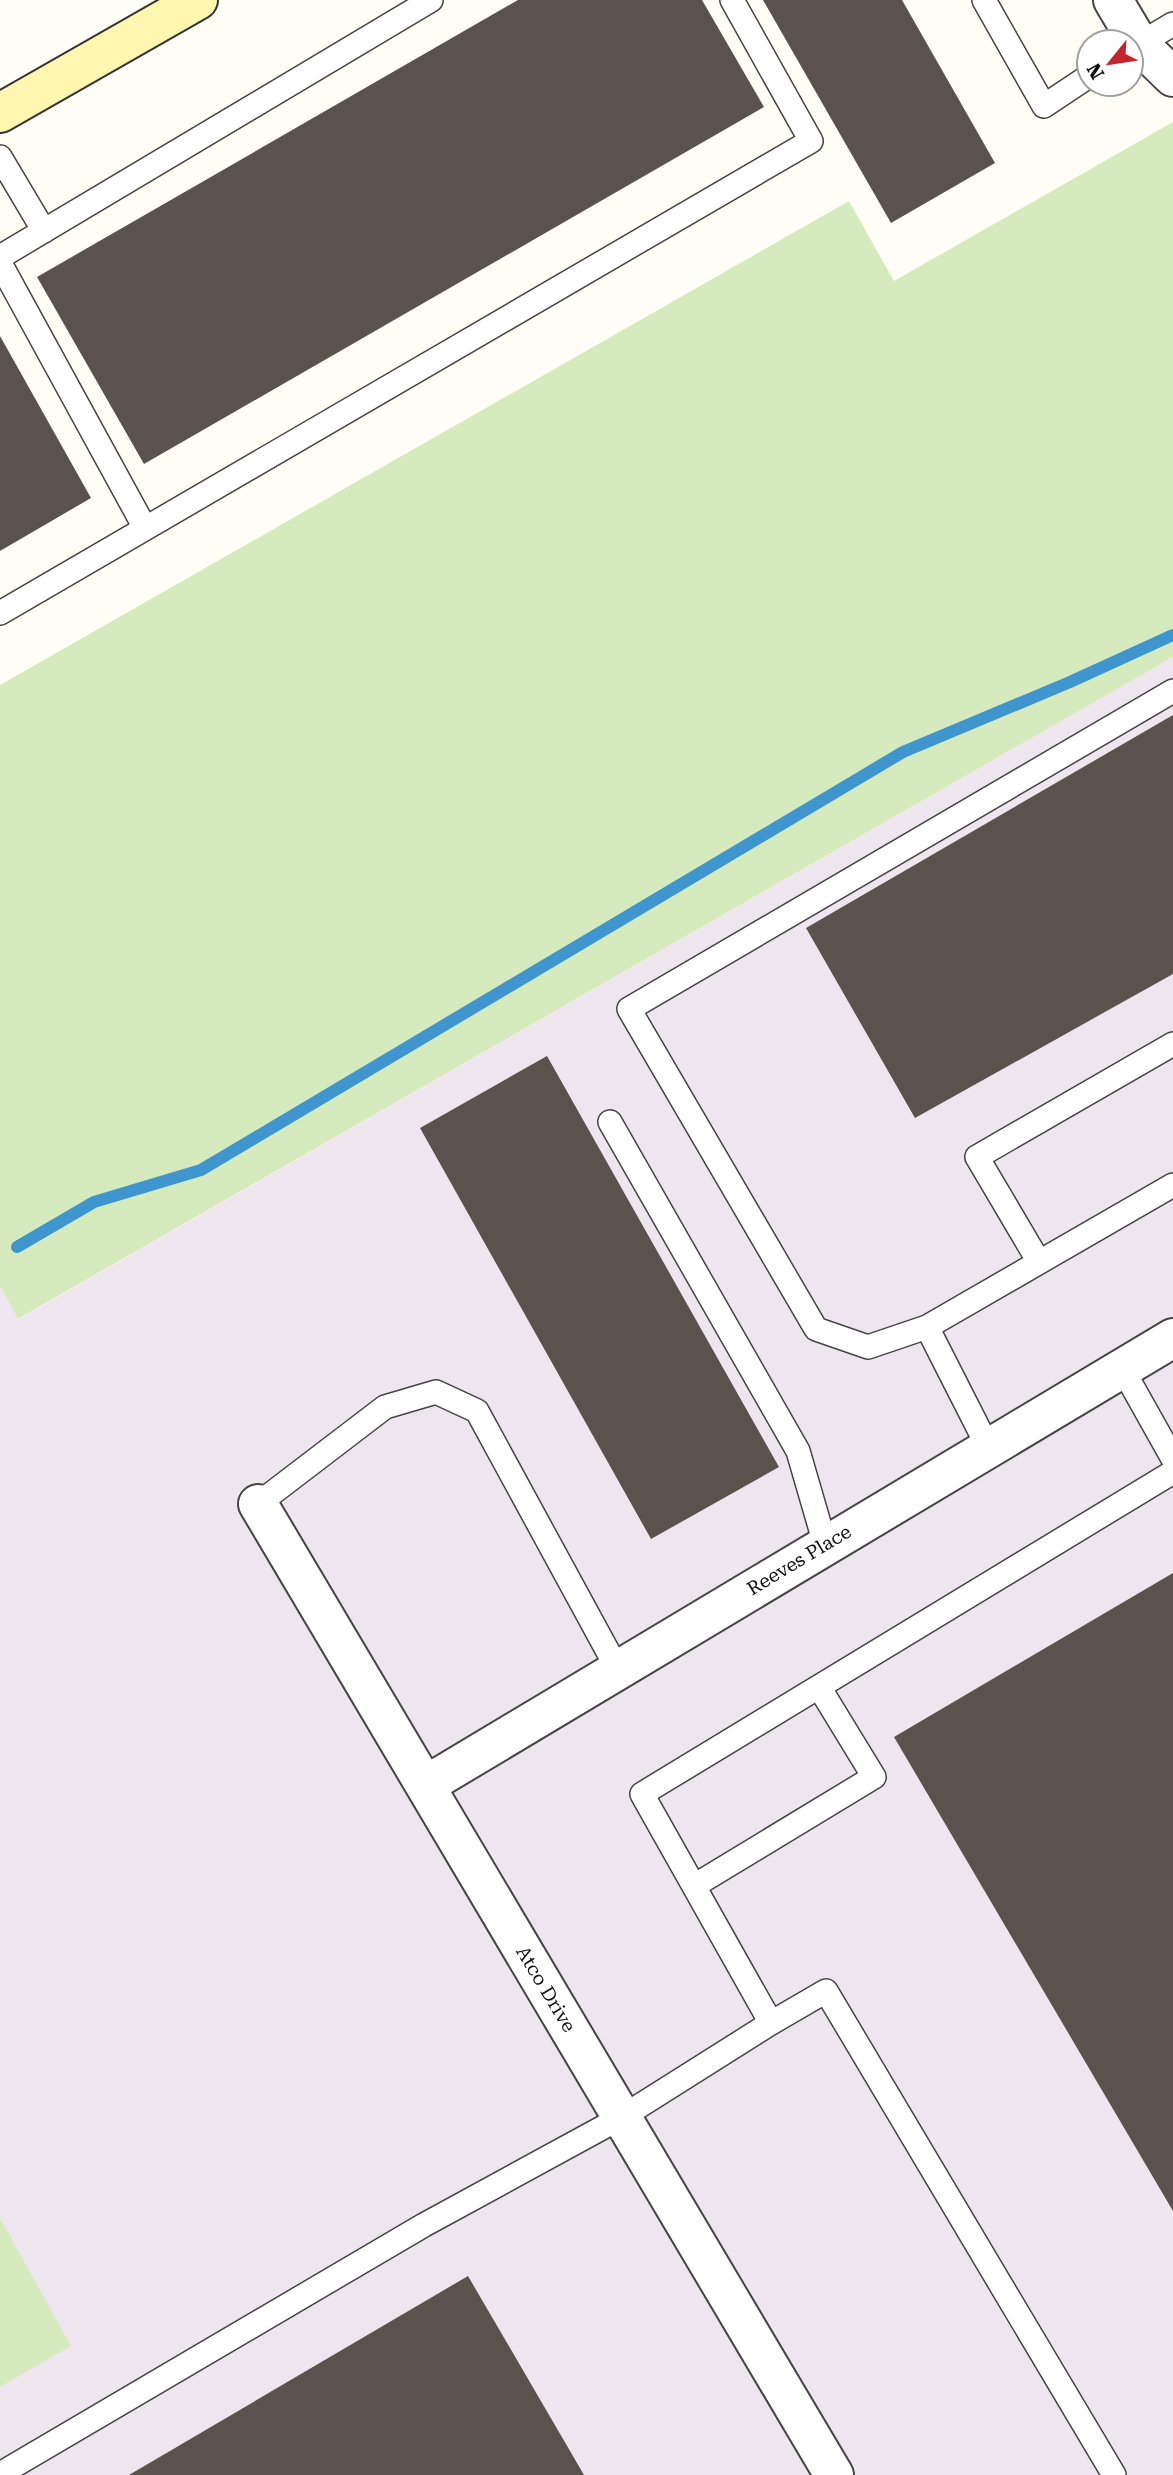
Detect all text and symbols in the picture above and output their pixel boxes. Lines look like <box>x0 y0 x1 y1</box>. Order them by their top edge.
north arrow <box>1075 28 1145 98</box>
text: N <box>1082 59 1109 83</box>
street label: Reeves Place <box>743 1520 855 1600</box>
street label: Atco Drive <box>511 1942 581 2036</box>

